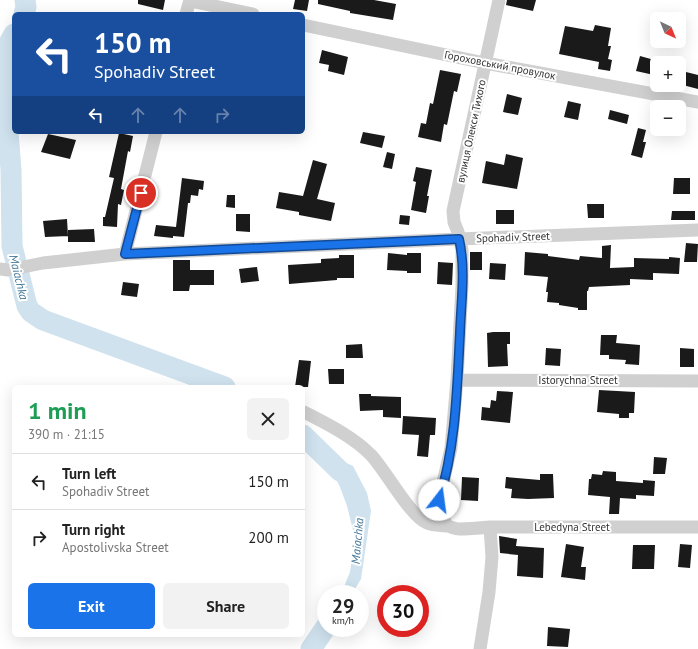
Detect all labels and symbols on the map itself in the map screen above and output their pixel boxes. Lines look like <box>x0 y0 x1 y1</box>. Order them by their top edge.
north arrow <box>650 12 686 48</box>
street label: Гороховський провулок <box>443 47 558 83</box>
street label: вулиця Олекси Тихого <box>453 78 489 184</box>
pin <box>124 176 158 210</box>
street label: Spohadiv Street <box>476 229 550 245</box>
water label: Maiachka <box>6 253 32 301</box>
street label: Istorychna Street <box>538 373 618 387</box>
position arrow <box>418 479 460 521</box>
water label: Maiachka <box>348 517 366 565</box>
street label: Lebedyna Street <box>534 520 610 534</box>
speed limit sign: 30 <box>377 585 429 637</box>

